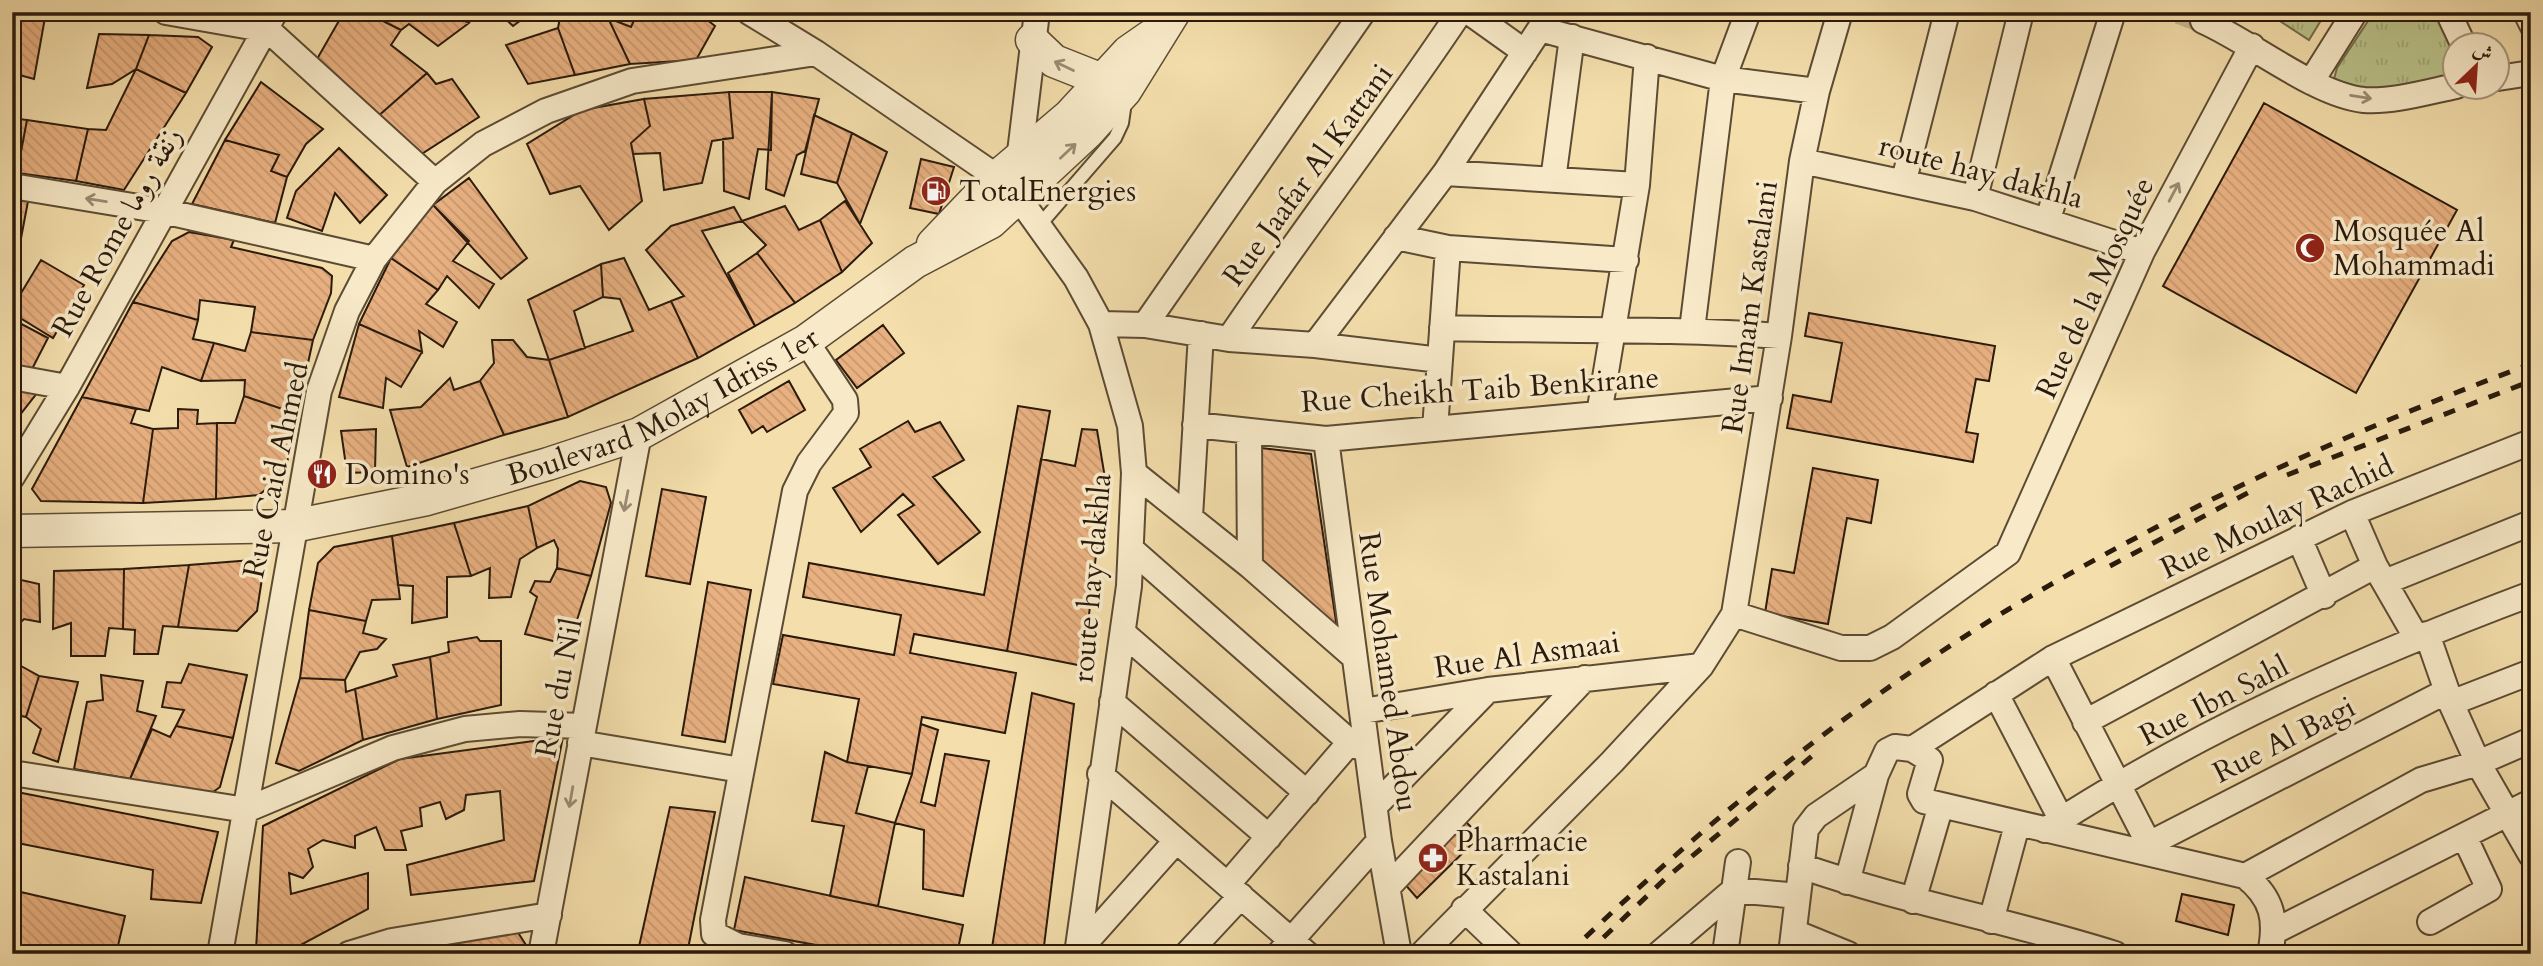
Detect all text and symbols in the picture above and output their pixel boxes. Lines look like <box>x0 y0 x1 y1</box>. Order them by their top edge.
north arrow <box>2442 32 2512 102</box>
text: ش <box>2469 36 2497 67</box>
street label: Rue Jaafar Al Kattani <box>1213 55 1403 295</box>
one-way arrow <box>1054 58 1075 72</box>
one-way arrow <box>2349 91 2372 104</box>
street label: Rue Rome زنقة روما <box>42 120 192 344</box>
street label: route hay dakhla <box>1874 125 2088 219</box>
one-way arrow <box>1059 143 1077 159</box>
place label: TotalEnergies <box>959 171 1136 212</box>
street label: Rue de la Mosquée <box>2026 171 2164 405</box>
fuel station icon: TotalEnergies <box>919 174 953 208</box>
street label: Rue Imam Kastalani <box>1712 178 1788 436</box>
one-way arrow <box>2168 182 2181 203</box>
one-way arrow <box>85 193 108 206</box>
place label: Mosquée Al Mohammadi <box>2333 211 2495 286</box>
mosque icon: Mosquée Al Mohammadi <box>2293 231 2327 265</box>
street label: Boulevard Molay Idriss 1er <box>502 318 827 495</box>
street label: Rue Cheikh Taib Benkirane <box>1300 357 1660 423</box>
street label: Rue Caid Ahmed <box>233 358 319 582</box>
street label: Rue Moulay Rachid <box>2154 445 2400 589</box>
place label: Domino's <box>345 454 470 495</box>
restaurant icon: Domino's <box>305 457 339 491</box>
street label: route hay dakhla <box>1062 472 1122 684</box>
one-way arrow <box>619 489 632 512</box>
street label: Rue Mohamed Abdou <box>1348 530 1428 814</box>
street label: Rue du Nil <box>525 614 593 761</box>
street label: Rue Al Asmaai <box>1432 622 1622 688</box>
street label: Rue Ibn Sahl <box>2132 646 2296 756</box>
street label: Rue Al Bagi <box>2206 687 2362 793</box>
one-way arrow <box>563 785 577 807</box>
place label: Pharmacie Kastalani <box>1456 821 1588 896</box>
pharmacy icon: Pharmacie Kastalani <box>1416 841 1450 875</box>

